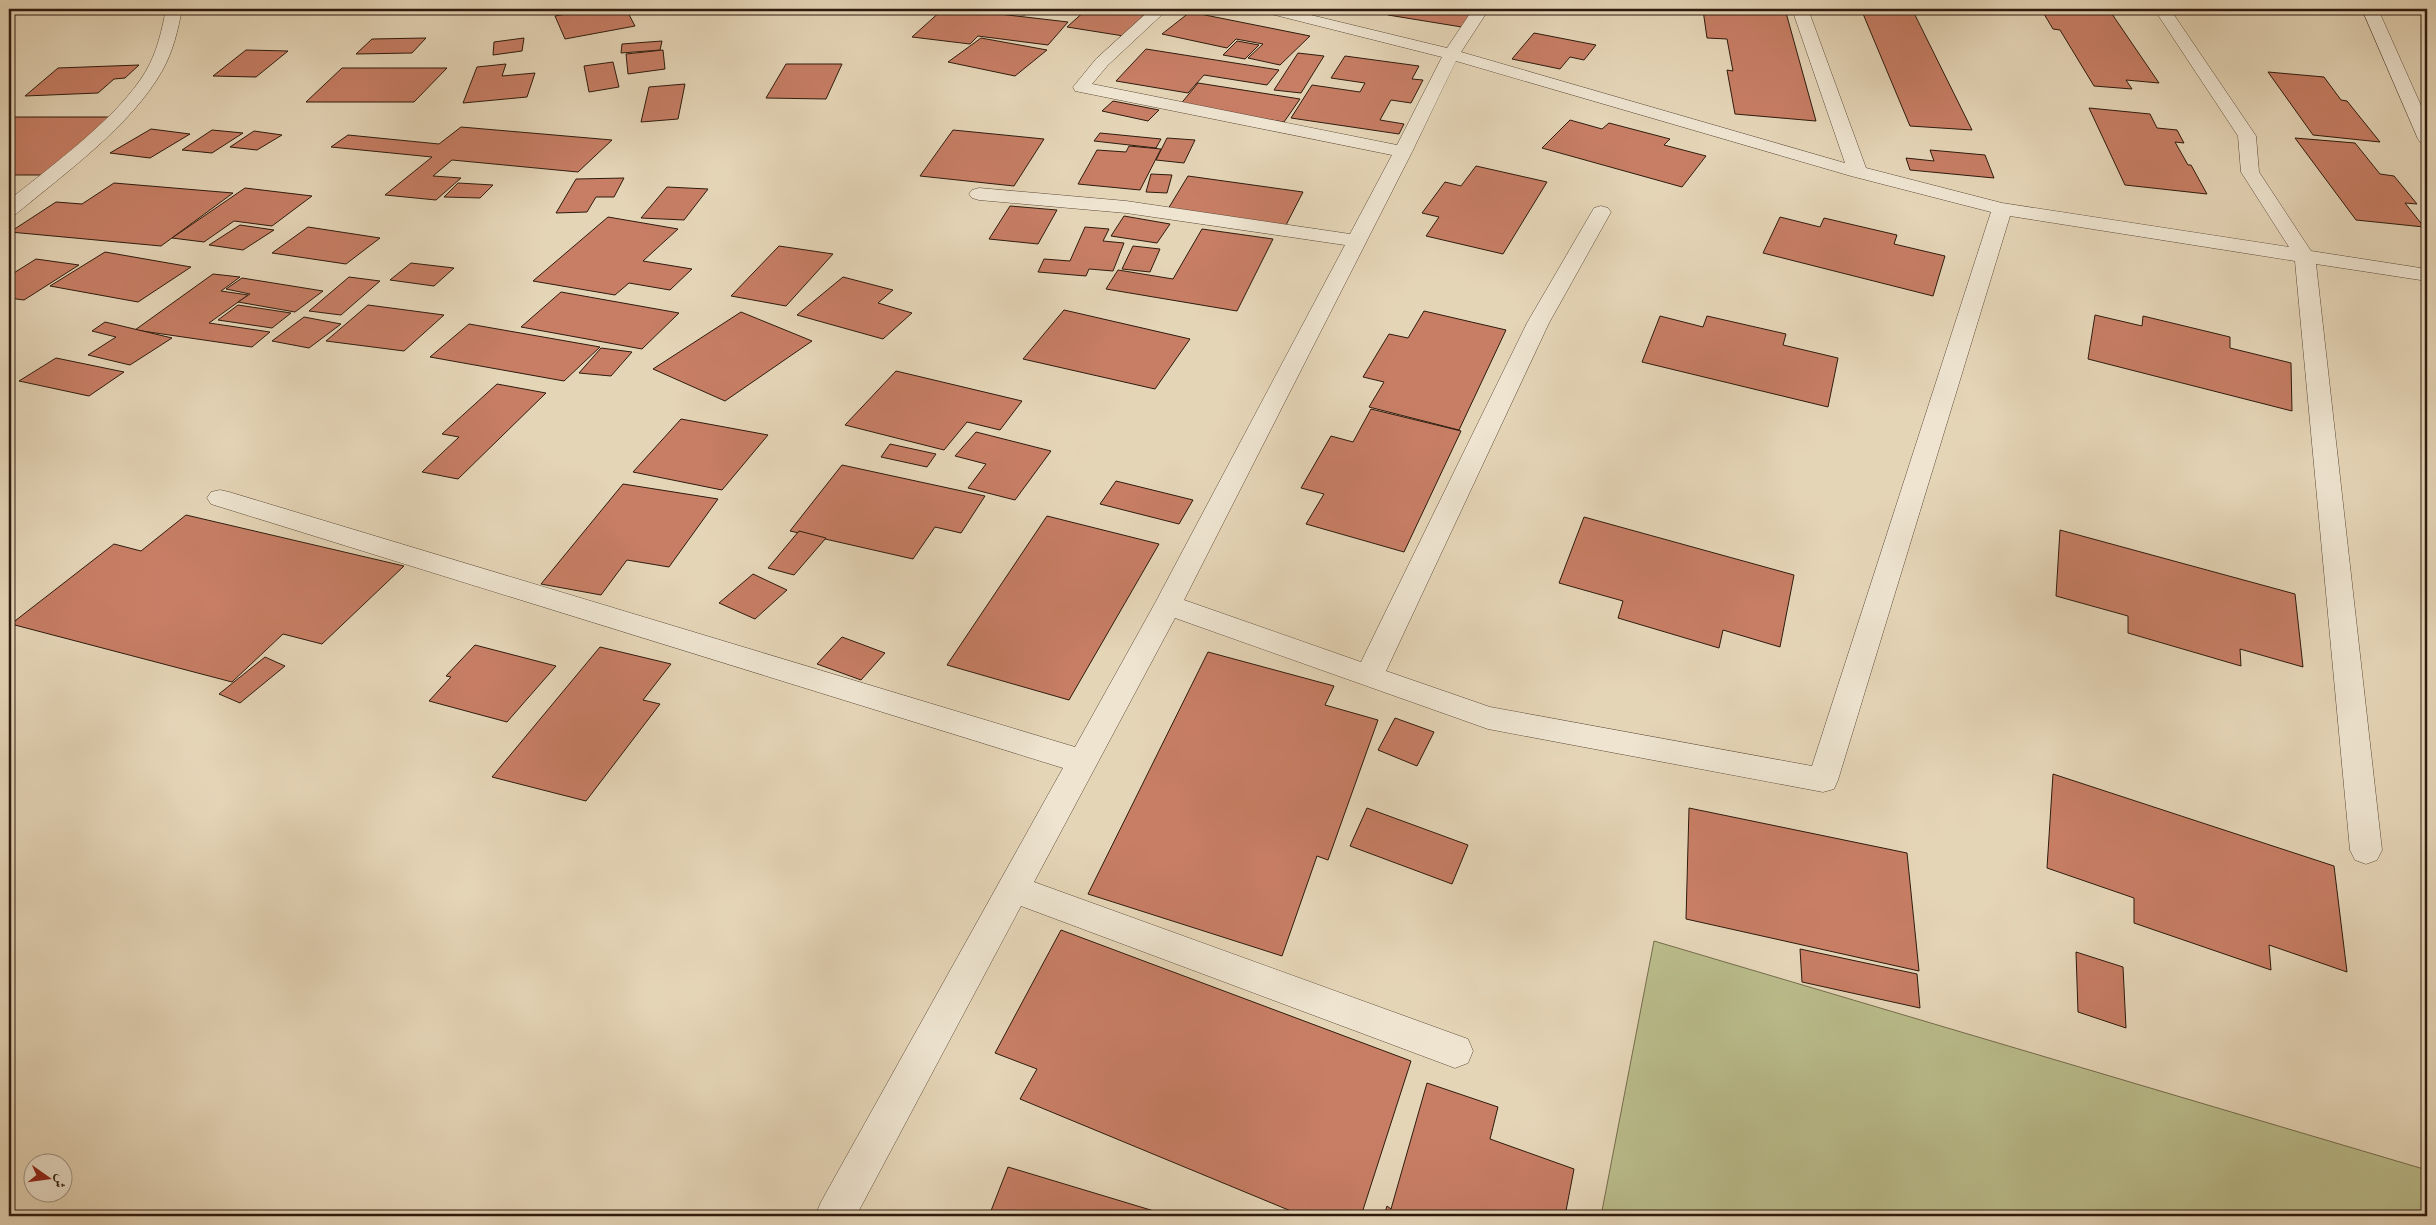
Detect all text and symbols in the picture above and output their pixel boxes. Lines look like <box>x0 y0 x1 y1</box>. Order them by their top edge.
north arrow <box>22 1152 72 1202</box>
text: ش <box>49 1172 70 1190</box>

